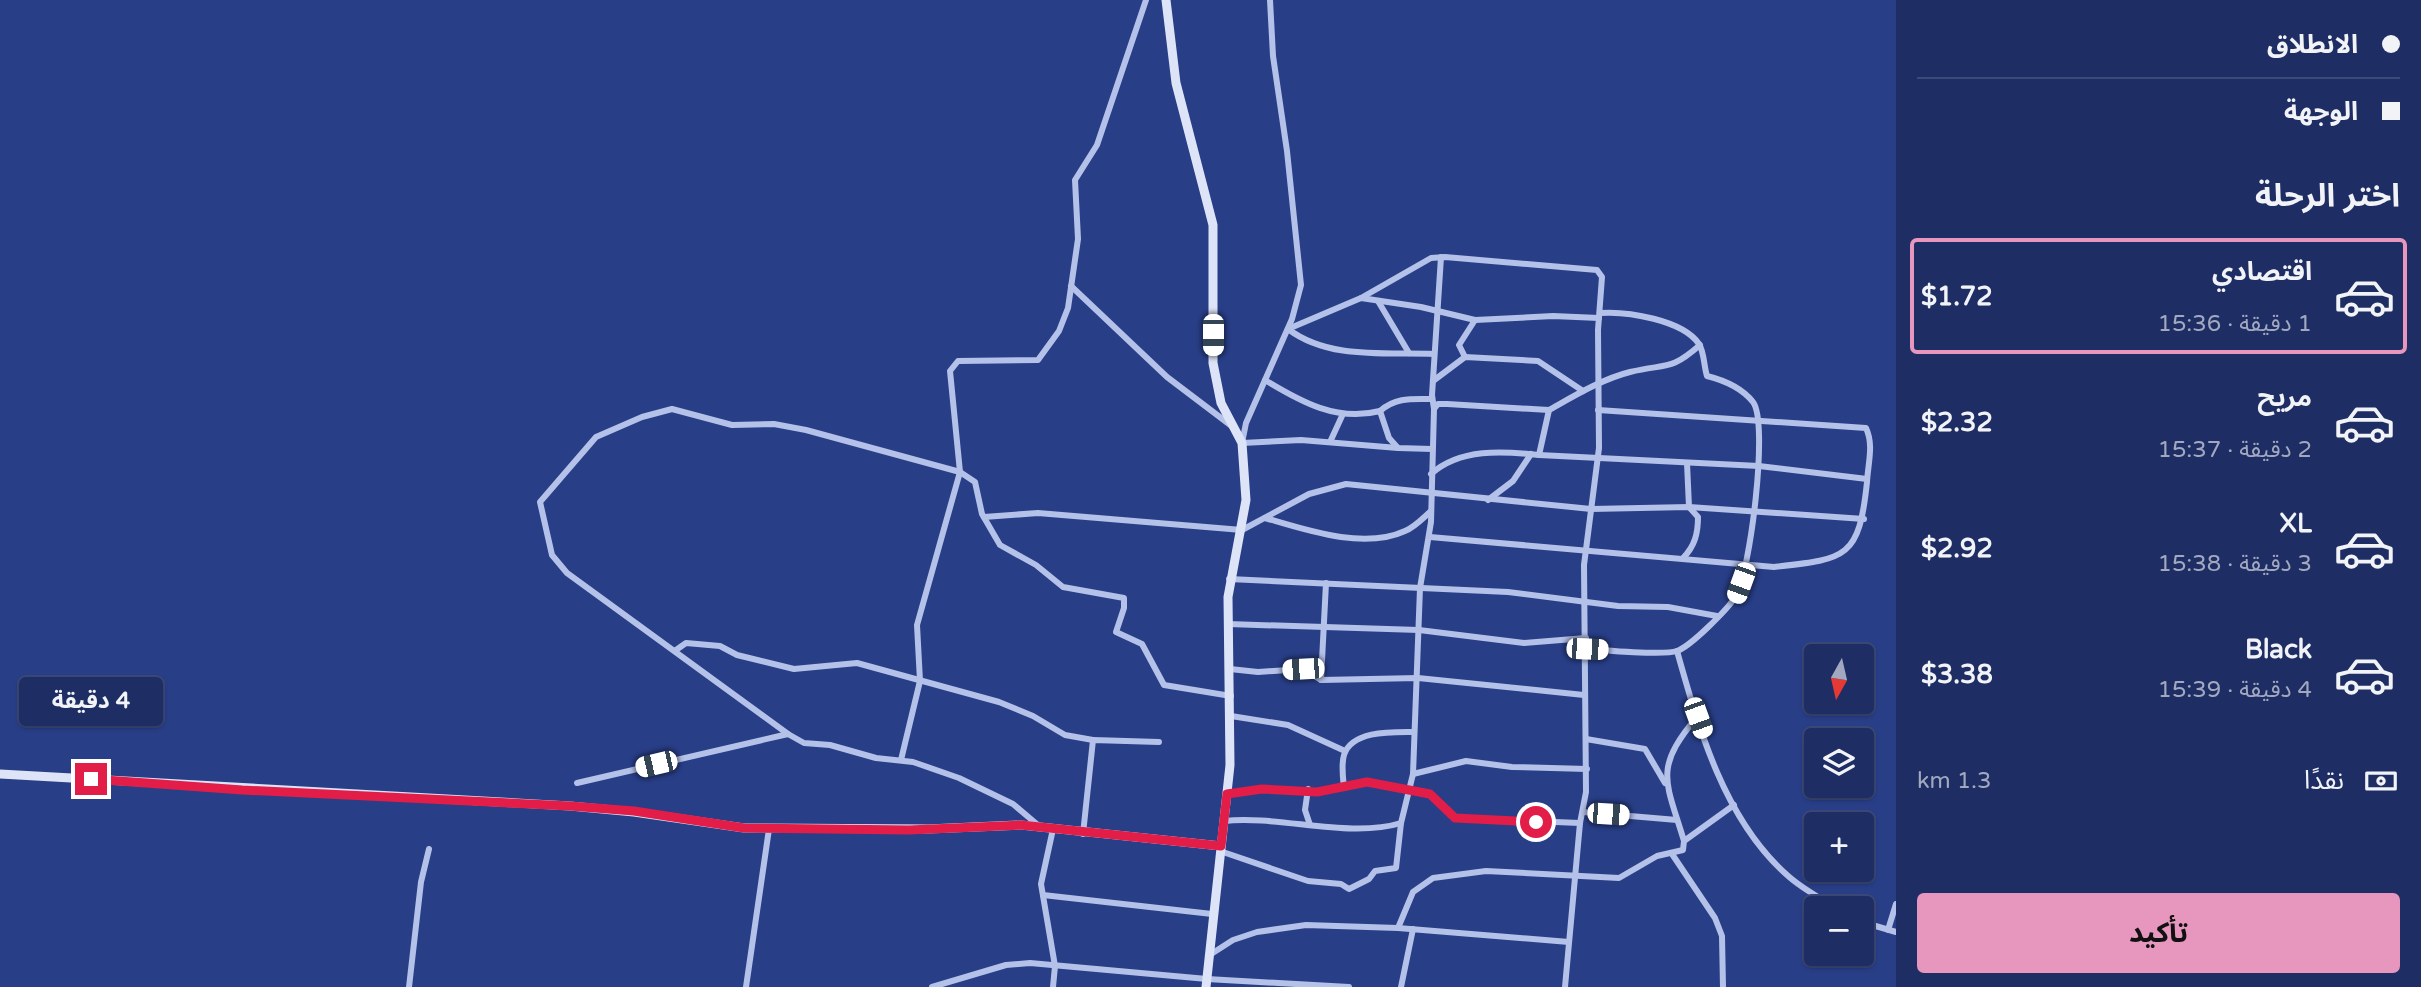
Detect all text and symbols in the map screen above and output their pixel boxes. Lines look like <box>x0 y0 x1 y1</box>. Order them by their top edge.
text: الانطلاق <box>2267 29 2358 60</box>
text: الوجهة <box>2284 96 2358 127</box>
text: اختر الرحلة <box>2255 177 2400 215</box>
text: اقتصادي <box>2212 256 2312 287</box>
icon: car <box>2333 265 2396 328</box>
text: $1.72 <box>1921 281 1993 312</box>
text: 1 دقيقة · 15:36 <box>2157 310 2312 338</box>
car <box>1203 314 1224 356</box>
text: مريح <box>2257 382 2312 413</box>
icon: car <box>2333 391 2396 454</box>
text: $2.32 <box>1921 407 1993 438</box>
text: 2 دقيقة · 15:37 <box>2157 436 2312 464</box>
text: XL <box>2280 508 2312 539</box>
icon: car <box>2333 517 2396 580</box>
text: $2.92 <box>1921 533 1993 564</box>
text: 3 دقيقة · 15:38 <box>2157 550 2312 578</box>
car <box>1724 560 1759 606</box>
text: Black <box>2245 634 2312 665</box>
car <box>1566 638 1609 660</box>
icon: car <box>2333 643 2396 706</box>
north arrow <box>1804 644 1874 714</box>
map controls <box>1804 644 1874 966</box>
car <box>1282 657 1325 681</box>
text: $3.38 <box>1921 659 1993 690</box>
text: 4 دقيقة · 15:39 <box>2157 676 2312 704</box>
callout: 4 دقيقة <box>19 678 163 726</box>
text: 4 دقيقة <box>52 687 130 715</box>
car <box>1681 695 1716 741</box>
button: layers <box>1804 728 1874 798</box>
car <box>634 749 679 779</box>
icon: cash <box>2362 762 2400 800</box>
route end <box>75 763 107 795</box>
text: نقدًا <box>2304 765 2344 796</box>
text: 1.3 km <box>1917 767 1992 795</box>
car <box>1587 802 1630 826</box>
route start <box>1520 806 1552 838</box>
button: + <box>1804 812 1874 882</box>
button: تأكيد <box>1917 893 2400 973</box>
button: − <box>1804 896 1874 966</box>

